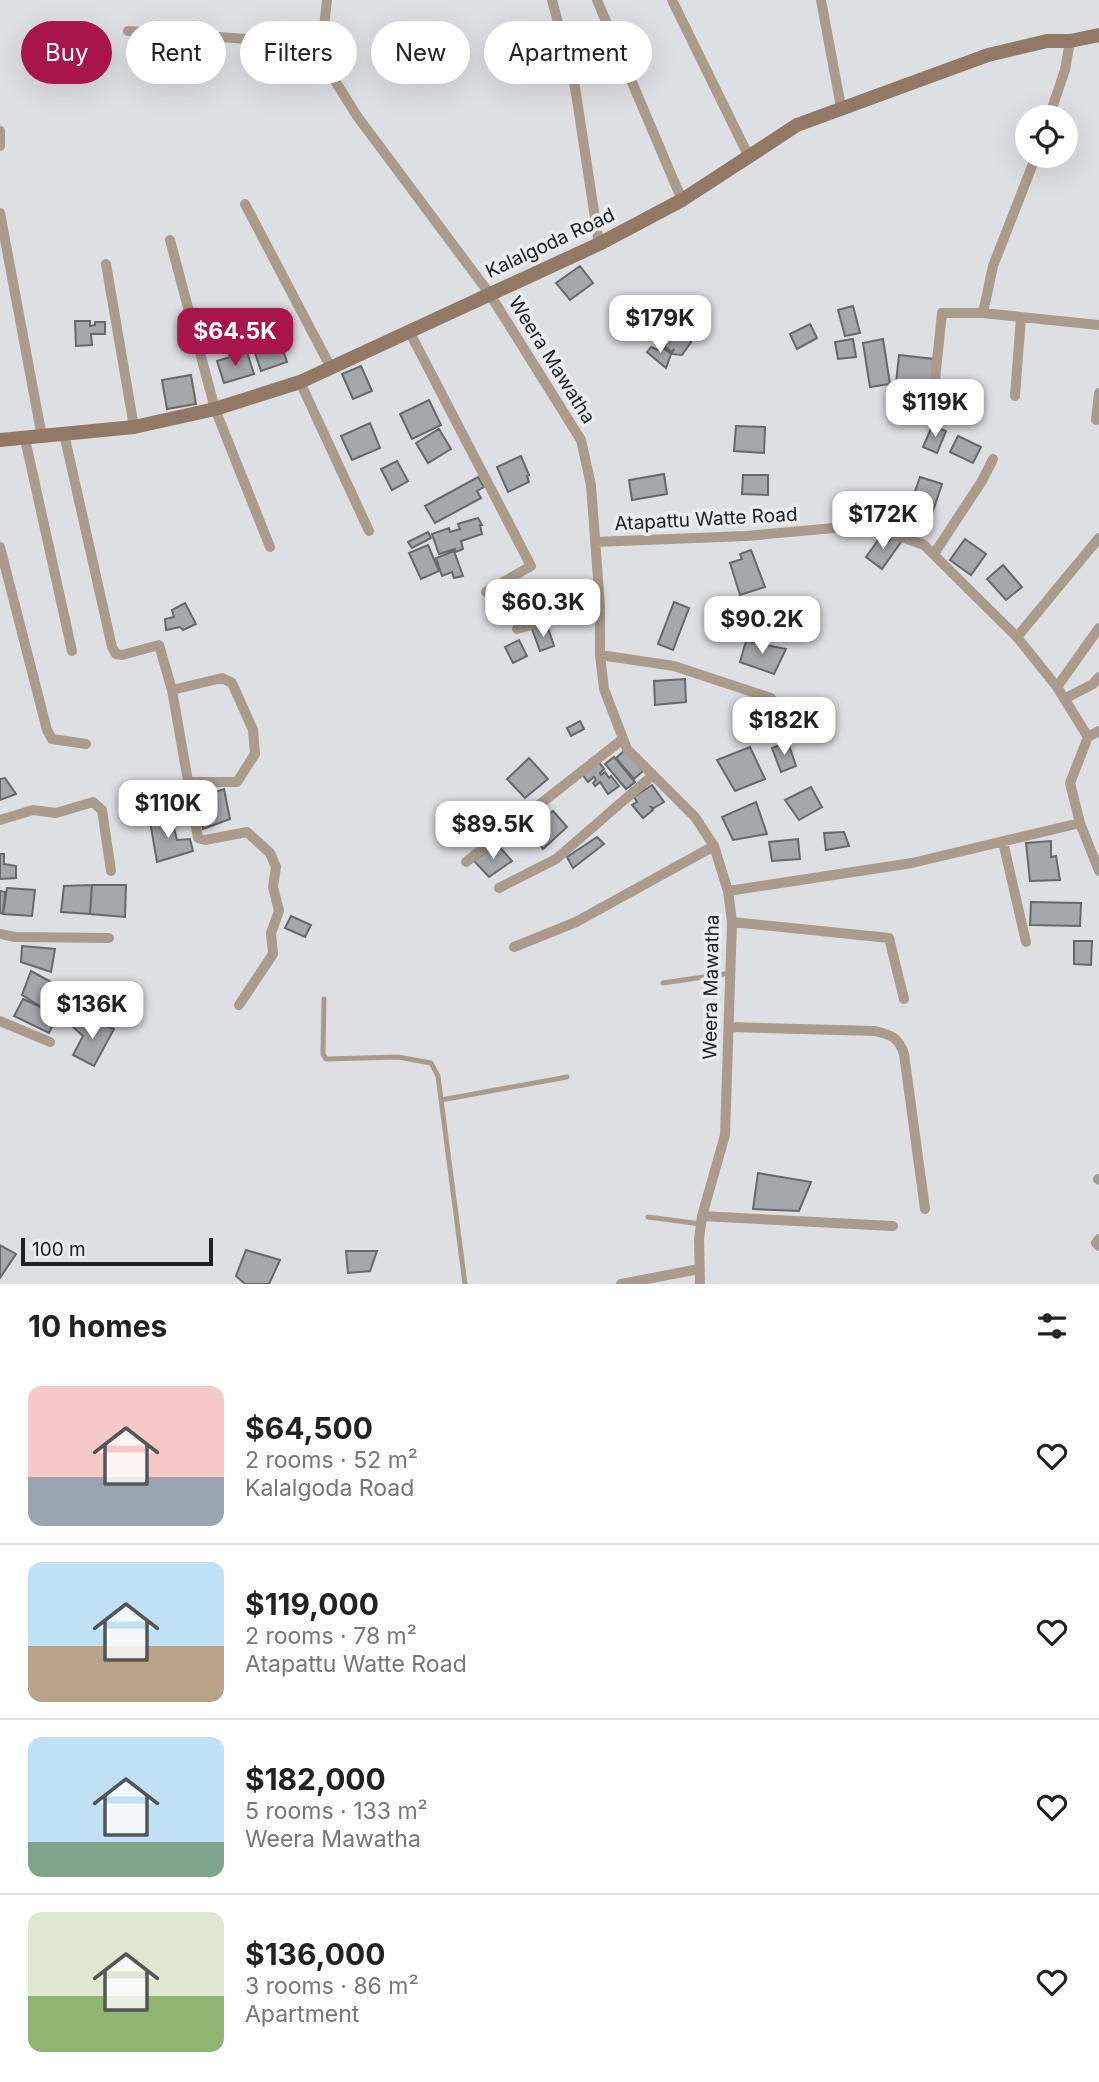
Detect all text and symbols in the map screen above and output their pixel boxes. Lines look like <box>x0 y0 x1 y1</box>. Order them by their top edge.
chip: Buy <box>21 21 112 84</box>
chip: Rent <box>126 21 226 84</box>
chip: Filters <box>240 21 357 84</box>
chip: New <box>371 21 470 84</box>
chip: Apartment <box>484 21 652 84</box>
map controls <box>1015 105 1078 168</box>
button: locate <box>1015 105 1078 168</box>
street label: Kalalgoda Road <box>482 203 618 283</box>
street label: Weera Mawatha <box>504 292 600 428</box>
pin: $179K <box>611 296 709 355</box>
text: $179K <box>625 304 695 332</box>
pin: $64.5K <box>178 308 292 368</box>
text: $64.5K <box>193 317 277 345</box>
pin: $119K <box>886 380 984 439</box>
text: $119K <box>902 388 968 416</box>
pin: $172K <box>834 491 932 551</box>
text: $172K <box>848 500 918 528</box>
street label: Atapattu Watte Road <box>614 503 798 535</box>
pin: $60.3K <box>486 580 600 639</box>
text: $60.3K <box>501 588 585 616</box>
pin: $90.2K <box>705 596 819 656</box>
text: $90.2K <box>720 605 804 633</box>
pin: $182K <box>735 698 833 757</box>
text: $182K <box>749 706 819 734</box>
pin: $110K <box>119 780 217 840</box>
text: $110K <box>135 789 201 817</box>
pin: $89.5K <box>436 802 550 861</box>
text: $89.5K <box>451 810 535 838</box>
street label: Weera Mawatha <box>698 914 724 1060</box>
pin: $136K <box>43 982 141 1041</box>
text: $136K <box>56 990 128 1018</box>
scale bar <box>21 1235 214 1267</box>
text: 100 m <box>32 1238 86 1261</box>
icon: filters <box>1033 1307 1071 1345</box>
text: 10 homes <box>28 1308 167 1344</box>
text: $64,500 <box>245 1410 373 1446</box>
icon: home <box>84 1414 168 1498</box>
icon: heart <box>1033 1437 1071 1475</box>
text: 2 rooms · 52 m² <box>245 1446 418 1474</box>
text: Kalalgoda Road <box>245 1474 414 1502</box>
text: $119,000 <box>245 1586 379 1622</box>
icon: home <box>84 1590 168 1674</box>
icon: heart <box>1033 1613 1071 1651</box>
text: 2 rooms · 78 m² <box>245 1622 417 1650</box>
text: Atapattu Watte Road <box>245 1650 467 1678</box>
text: $182,000 <box>245 1761 386 1797</box>
icon: home <box>84 1765 168 1849</box>
icon: heart <box>1033 1788 1071 1826</box>
text: 5 rooms · 133 m² <box>245 1797 428 1825</box>
text: Weera Mawatha <box>245 1825 421 1853</box>
text: $136,000 <box>245 1936 385 1972</box>
icon: home <box>84 1940 168 2024</box>
icon: heart <box>1033 1963 1071 2001</box>
text: 3 rooms · 86 m² <box>245 1972 419 2000</box>
text: Apartment <box>245 2000 359 2028</box>

